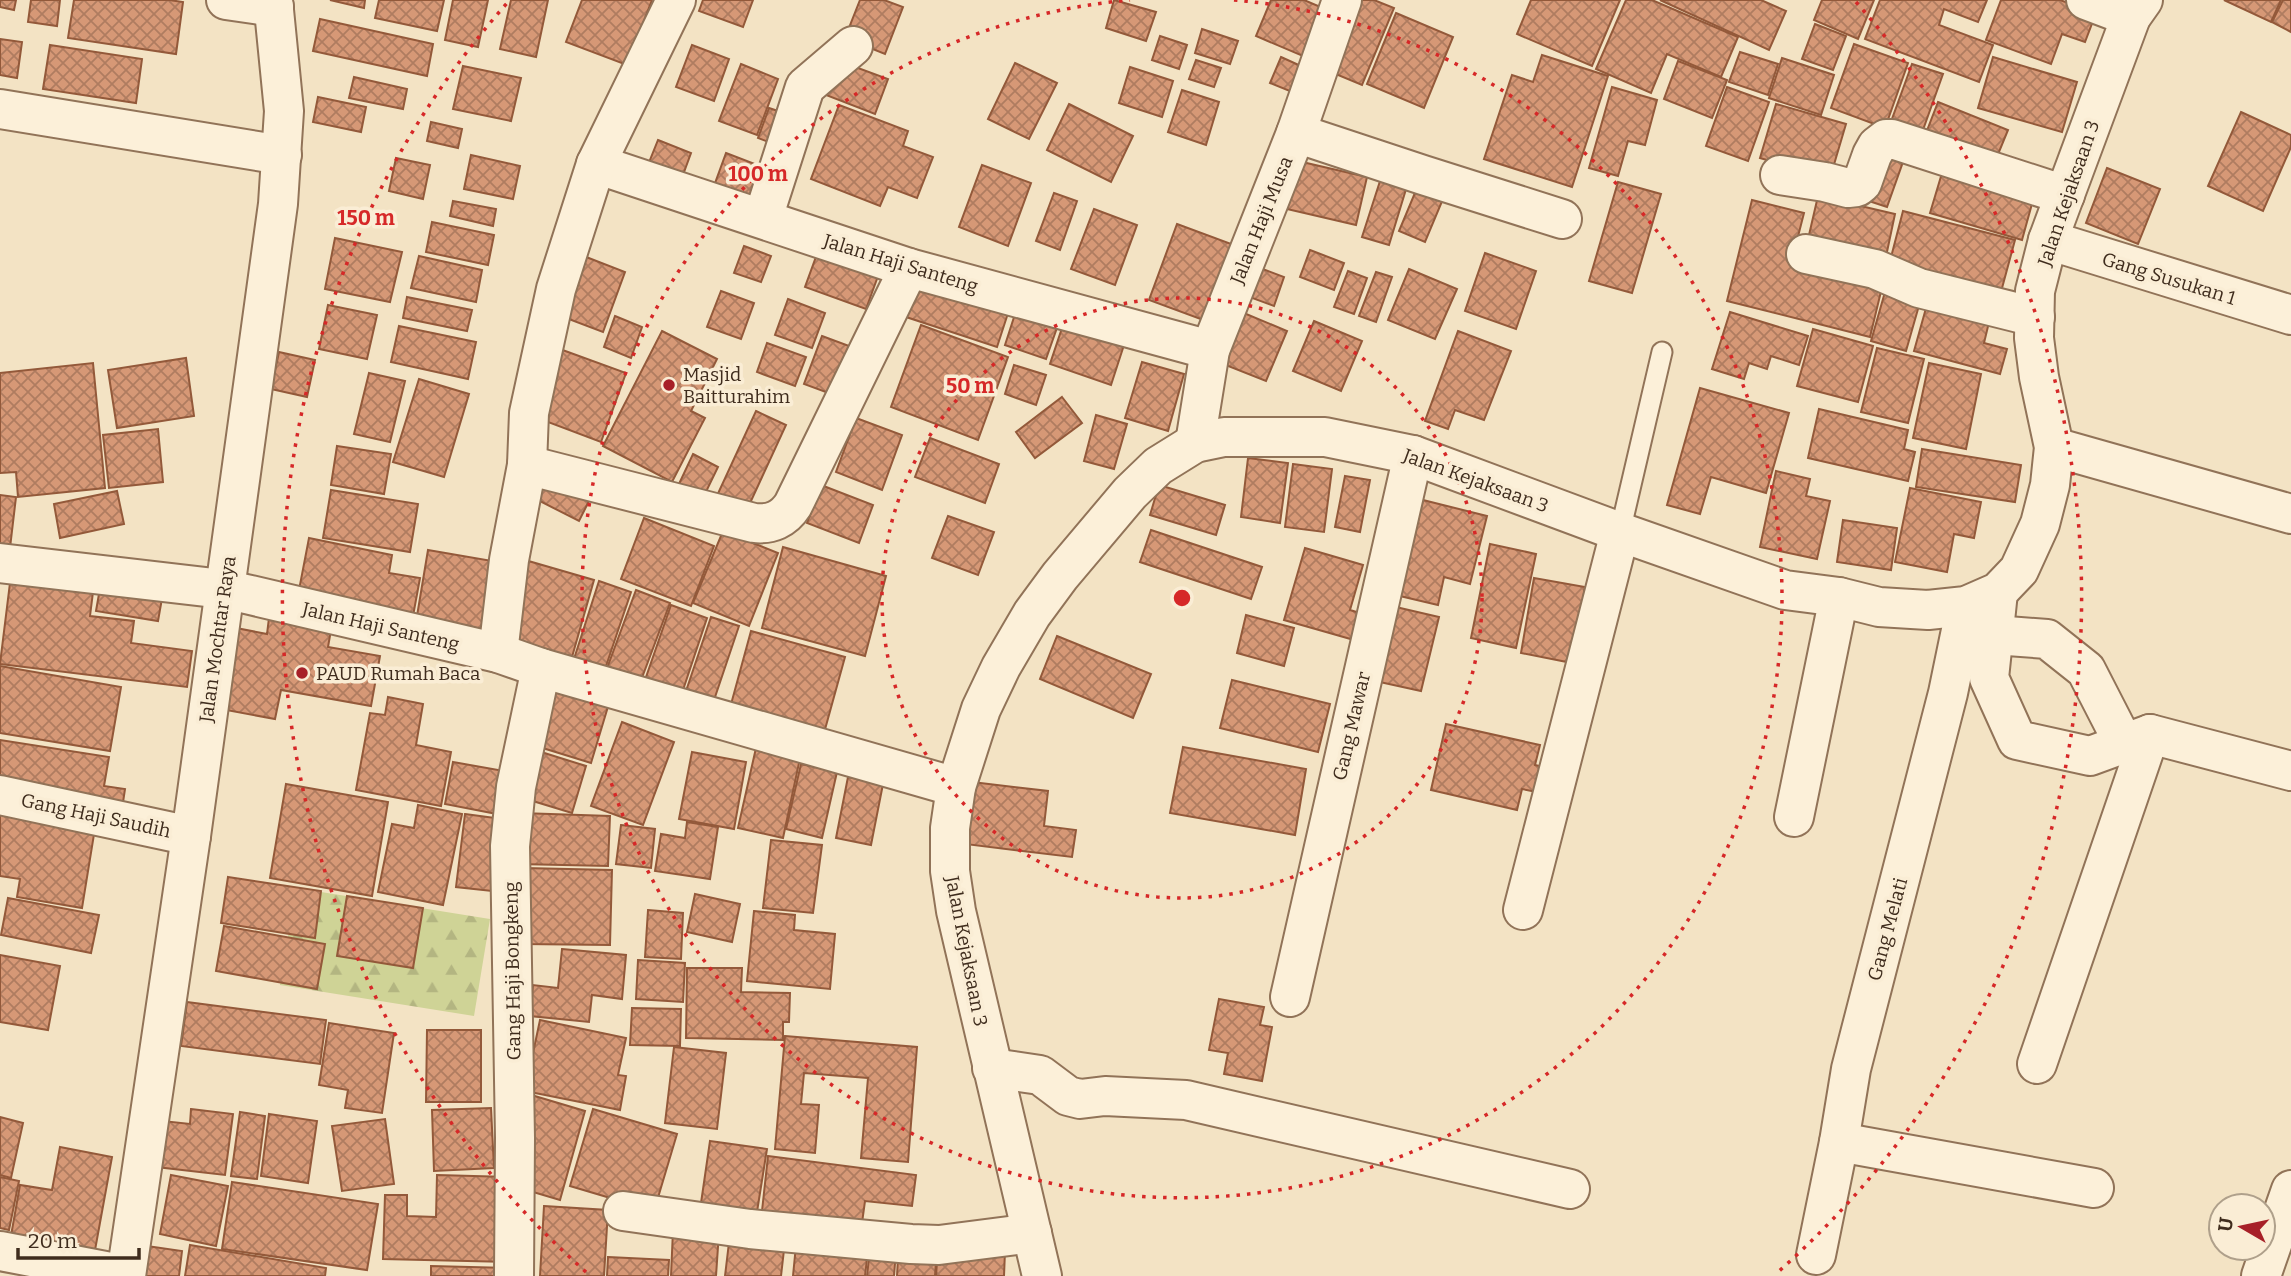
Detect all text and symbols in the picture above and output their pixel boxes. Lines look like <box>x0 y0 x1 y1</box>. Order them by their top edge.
street label: Jalan Kejaksaan 3 <box>2032 117 2104 270</box>
street label: Jalan Haji Musa <box>1225 152 1298 288</box>
text: 100 m <box>728 161 788 187</box>
text: 150 m <box>337 205 395 231</box>
street label: Jalan Haji Santeng <box>820 229 981 298</box>
street label: Gang Susukan 1 <box>2099 247 2239 310</box>
place label: Masjid Baitturahim <box>683 363 790 408</box>
text: 50 m <box>946 373 994 399</box>
marker: Masjid Baitturahim <box>661 377 677 393</box>
street label: Jalan Kejaksaan 3 <box>1399 443 1552 517</box>
street label: Jalan Mochtar Raya <box>194 554 241 725</box>
centre of rings <box>1170 586 1194 610</box>
street label: Jalan Haji Santeng <box>299 597 462 656</box>
place label: PAUD Rumah Baca <box>316 662 481 685</box>
marker: PAUD Rumah Baca <box>294 665 310 681</box>
street label: Gang Mawar <box>1328 669 1375 783</box>
street label: Gang Haji Saudih <box>19 788 173 843</box>
street label: Jalan Kejaksaan 3 <box>940 873 992 1028</box>
street label: Gang Melati <box>1863 875 1912 983</box>
street label: Gang Haji Bongkeng <box>499 881 526 1061</box>
north arrow <box>2207 1192 2277 1262</box>
scale bar <box>18 1216 138 1260</box>
text: U <box>2213 1216 2238 1233</box>
text: 20 m <box>28 1228 77 1254</box>

